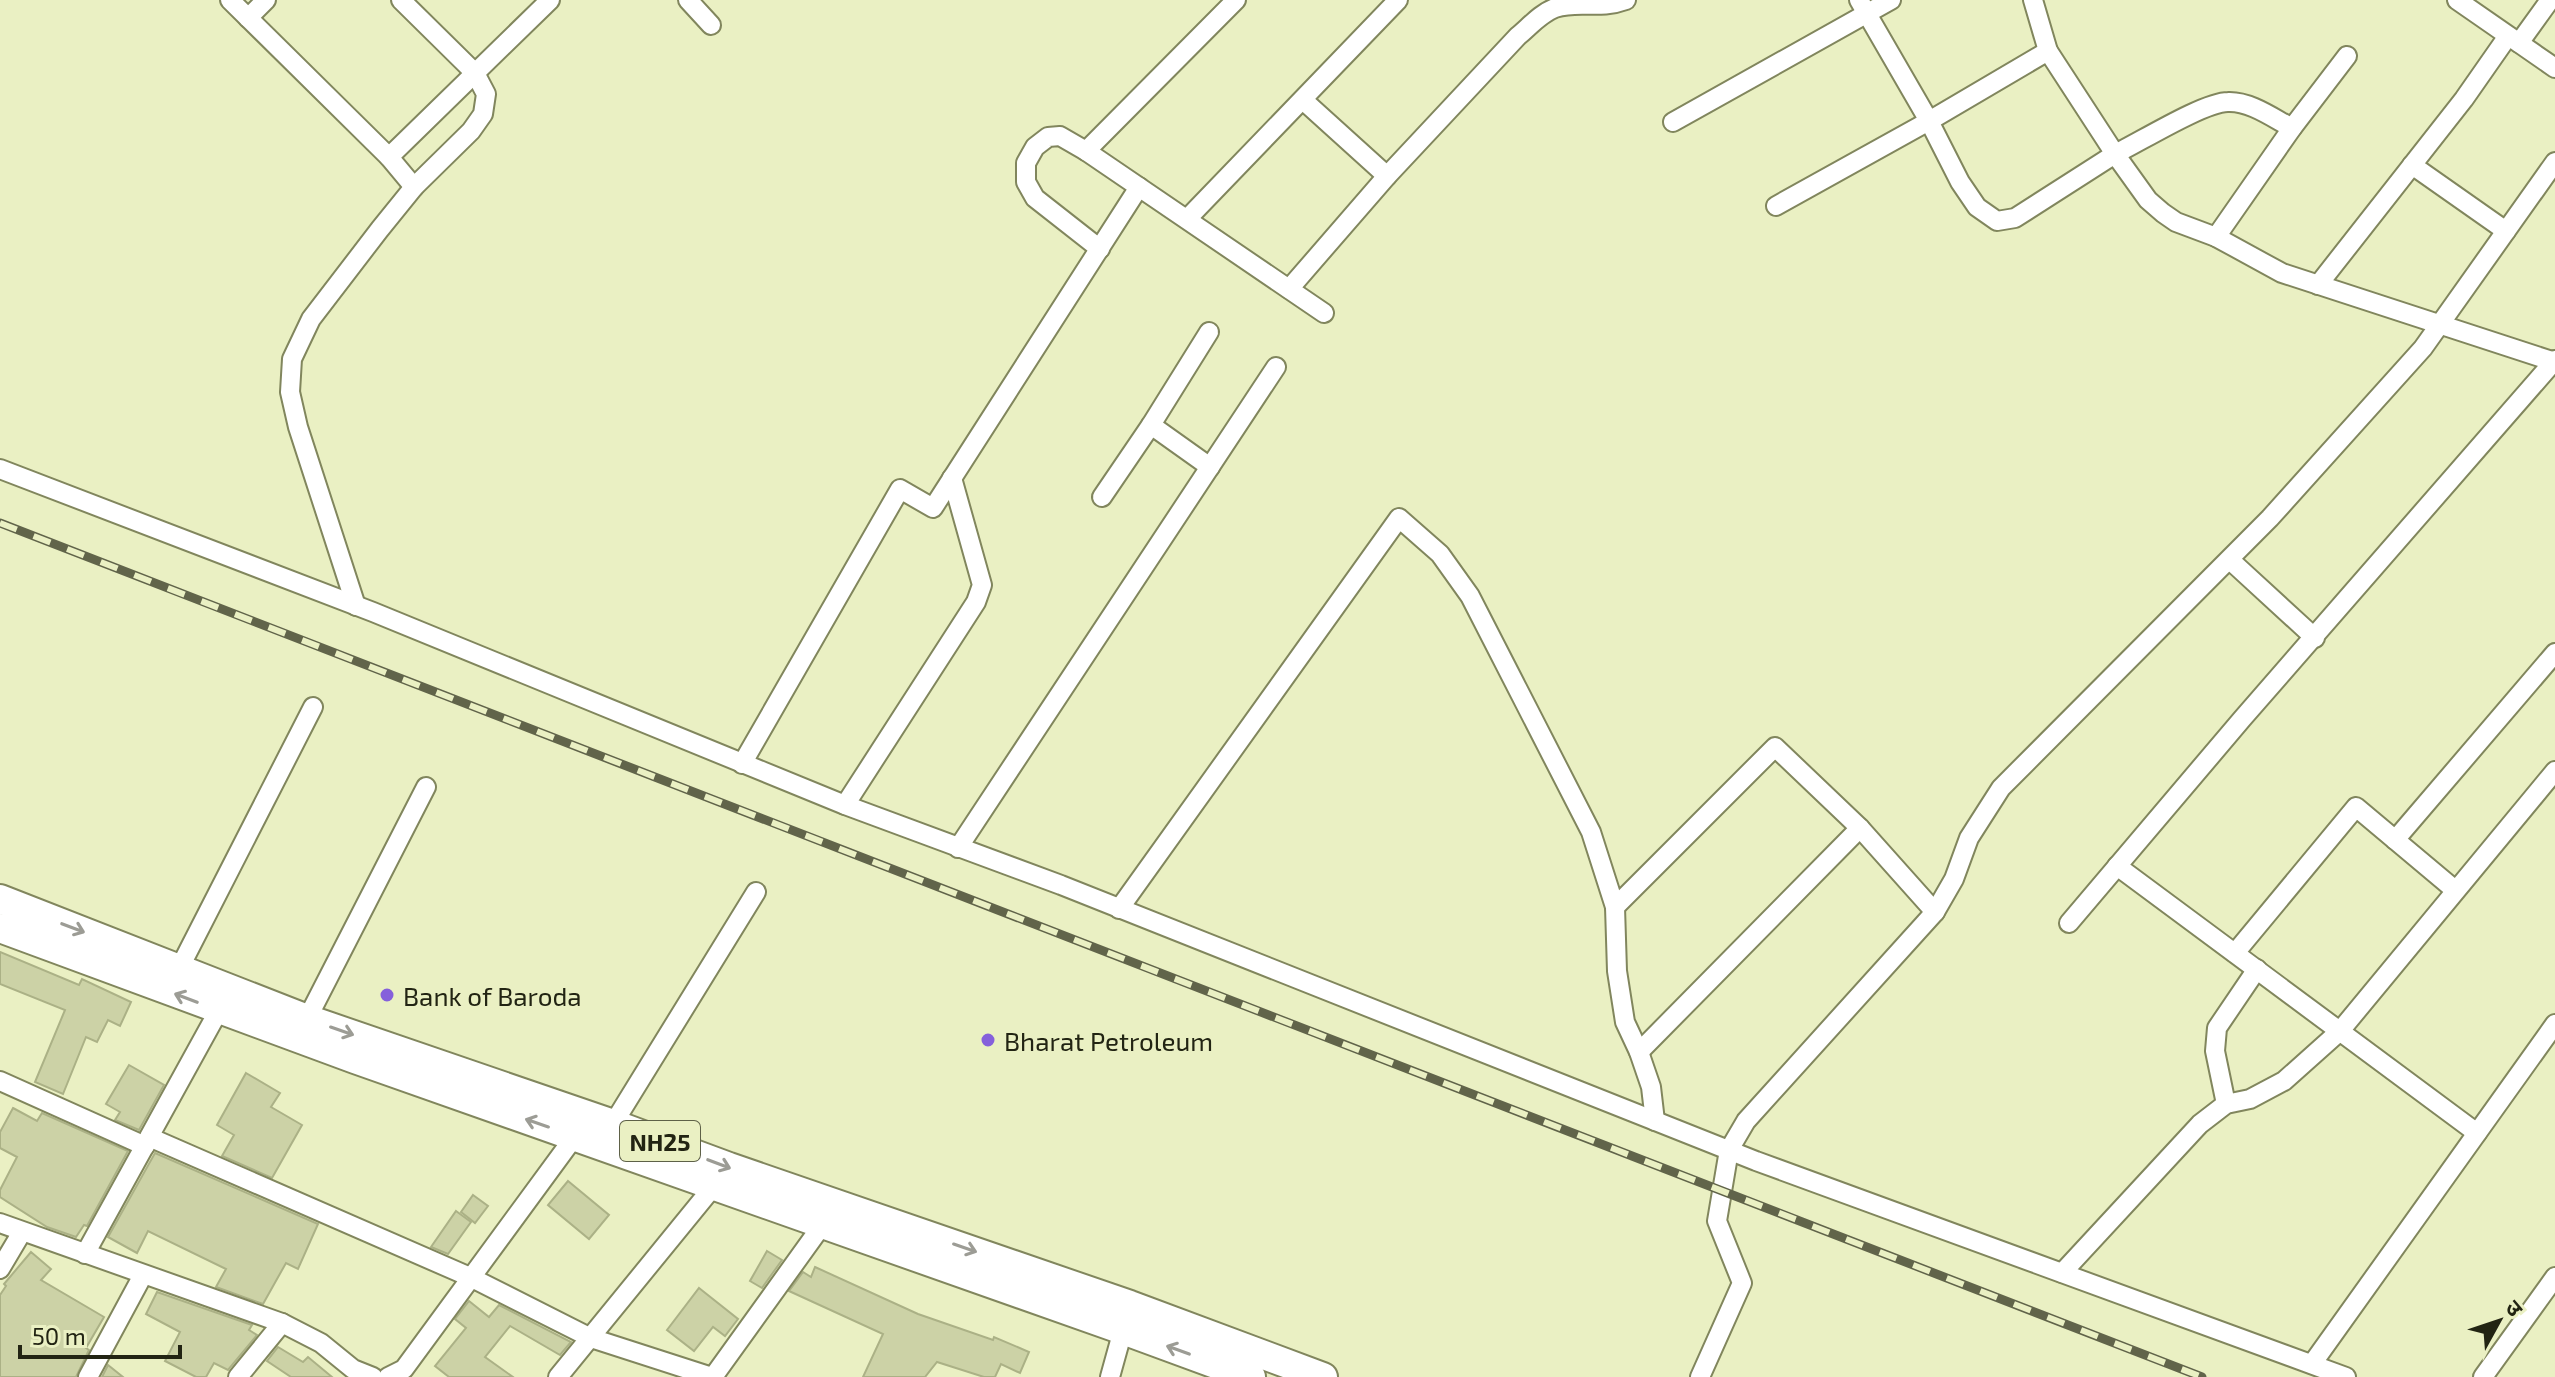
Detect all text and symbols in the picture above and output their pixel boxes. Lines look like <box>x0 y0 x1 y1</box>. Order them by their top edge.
one-way arrow <box>60 922 85 936</box>
place label: Bank of Baroda <box>403 980 582 1011</box>
marker: Bank of Baroda <box>378 986 396 1004</box>
one-way arrow <box>175 990 199 1004</box>
one-way arrow <box>329 1024 354 1039</box>
place label: Bharat Petroleum <box>1004 1025 1213 1056</box>
marker: Bharat Petroleum <box>979 1031 997 1049</box>
one-way arrow <box>525 1114 550 1129</box>
road number: NH25 <box>620 1121 700 1161</box>
one-way arrow <box>706 1157 731 1172</box>
one-way arrow <box>952 1242 977 1257</box>
north arrow <box>2459 1281 2539 1361</box>
text: उ <box>2501 1294 2530 1322</box>
scale bar <box>20 1309 180 1359</box>
text: 50 m <box>32 1321 86 1350</box>
one-way arrow <box>1166 1342 1191 1356</box>

